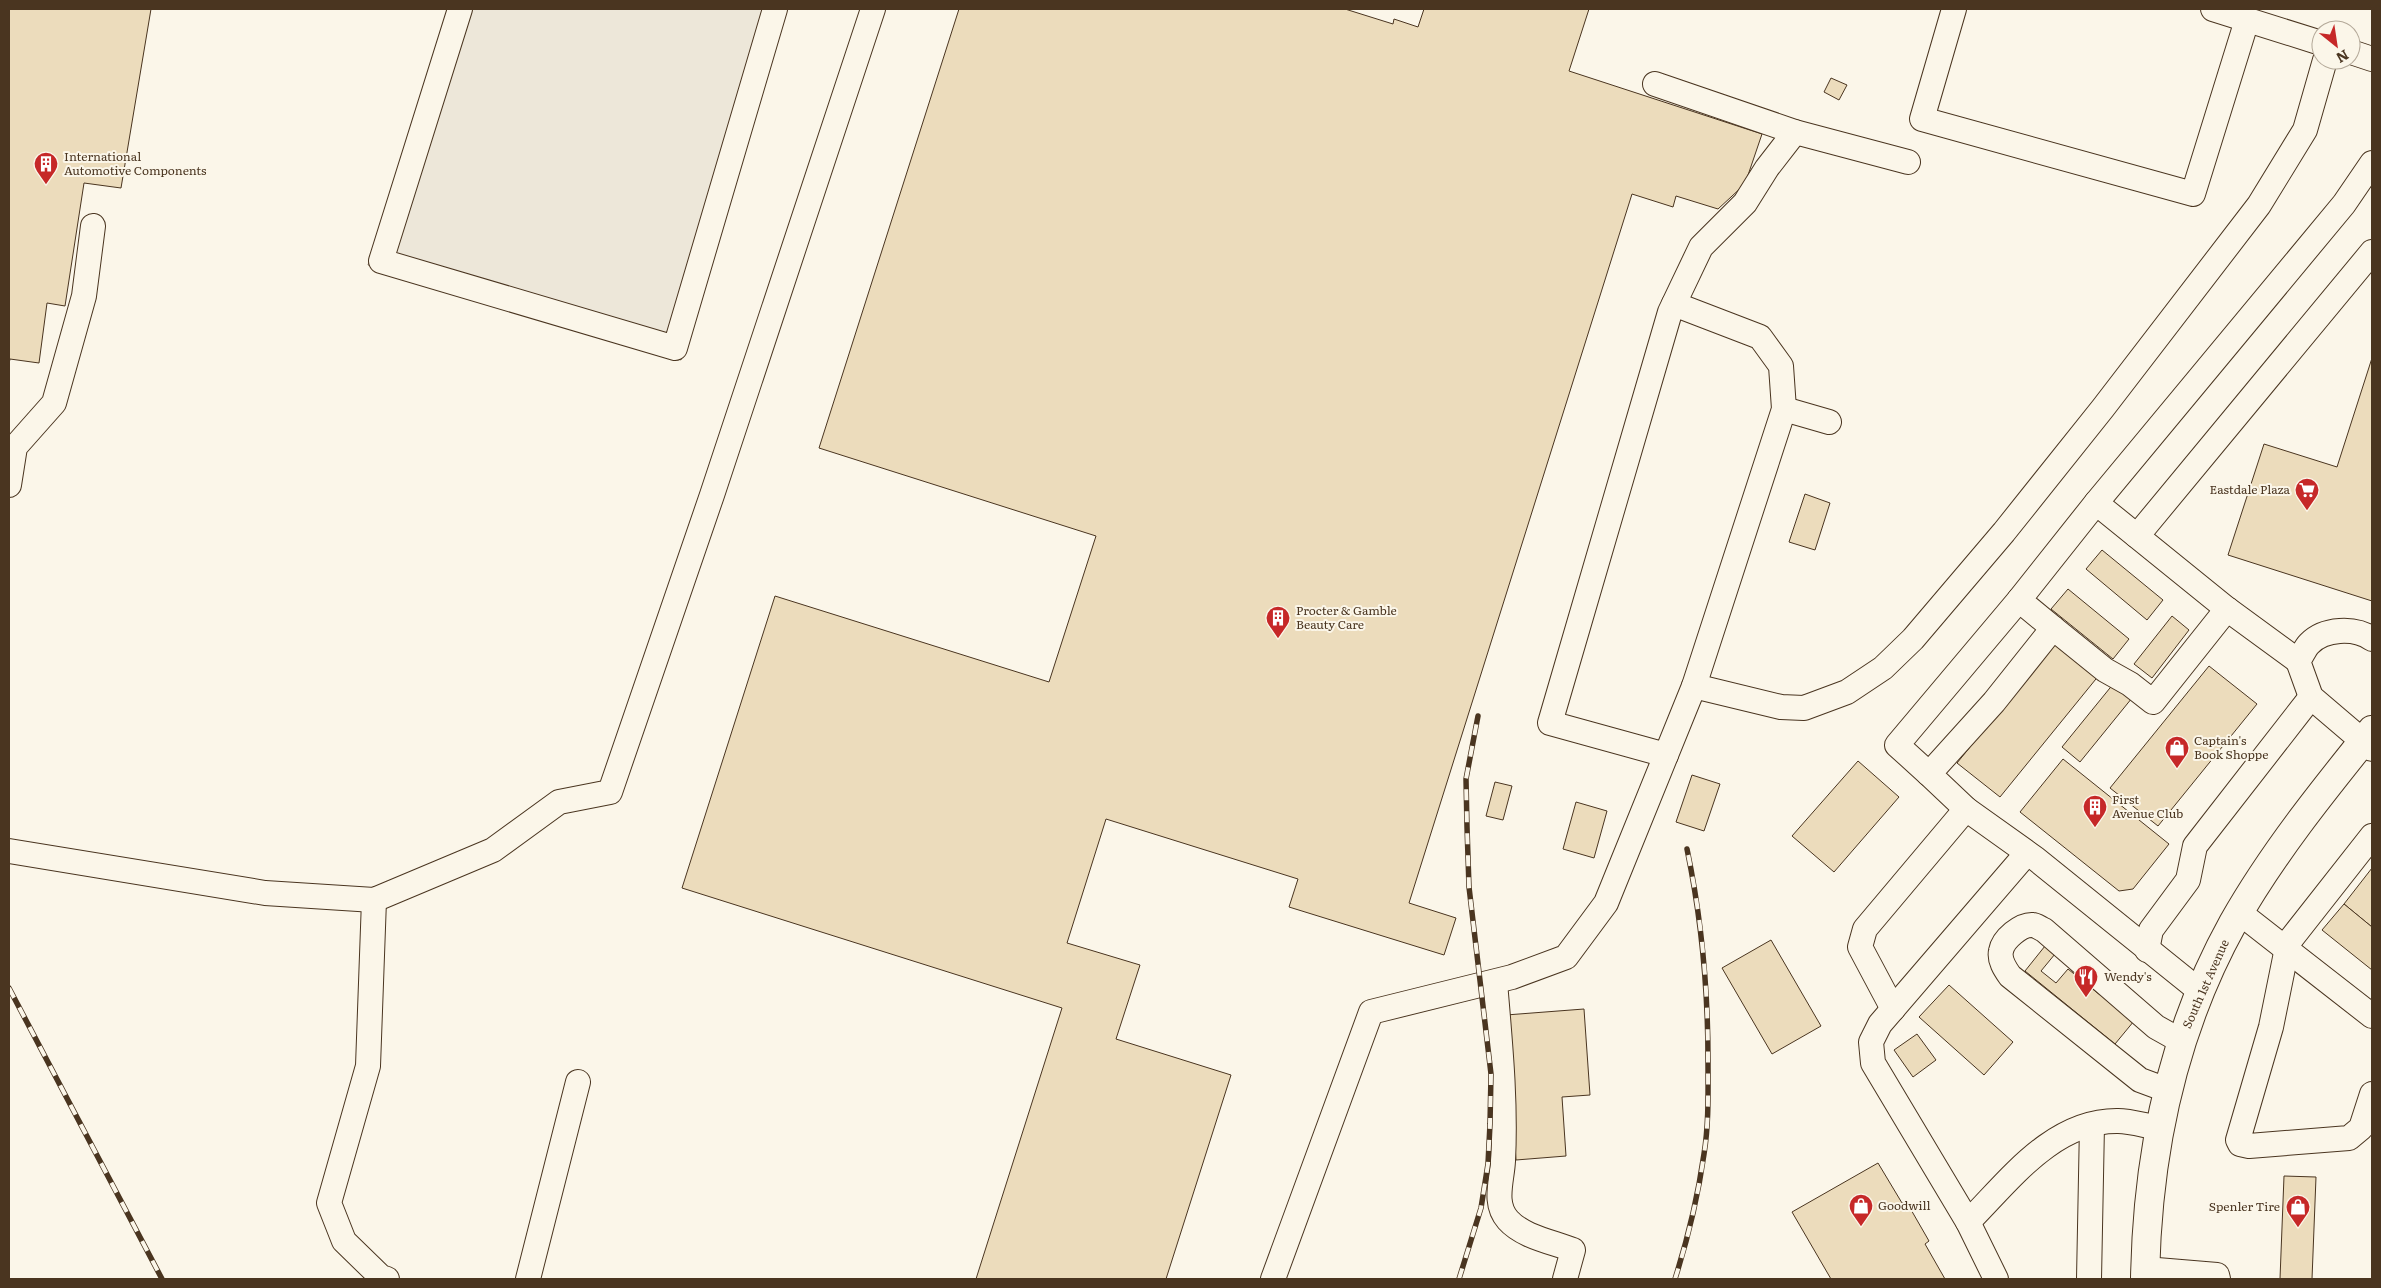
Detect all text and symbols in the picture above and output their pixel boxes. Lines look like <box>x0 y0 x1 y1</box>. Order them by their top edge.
north arrow <box>2311 20 2361 70</box>
text: N <box>2333 46 2353 69</box>
place label: International Automotive Components <box>64 147 207 179</box>
building icon: International Automotive Components <box>33 151 59 185</box>
supermarket icon: Eastdale Plaza <box>2294 477 2320 511</box>
place label: Eastdale Plaza <box>2210 480 2291 498</box>
place label: Procter & Gamble Beauty Care <box>1296 601 1397 633</box>
building icon: Procter & Gamble Beauty Care <box>1265 605 1291 639</box>
place label: Captain's Book Shoppe <box>2194 731 2268 763</box>
shop icon: Captain's Book Shoppe <box>2164 735 2190 769</box>
place label: First Avenue Club <box>2112 790 2183 822</box>
building icon: First Avenue Club <box>2082 794 2108 828</box>
street label: South 1st Avenue <box>2177 936 2233 1031</box>
restaurant icon: Wendy's <box>2073 964 2099 998</box>
place label: Wendy's <box>2104 967 2152 985</box>
shop icon: Goodwill <box>1848 1193 1874 1227</box>
shop icon: Spenler Tire <box>2285 1194 2311 1228</box>
place label: Goodwill <box>1878 1196 1931 1214</box>
place label: Spenler Tire <box>2209 1197 2280 1215</box>

